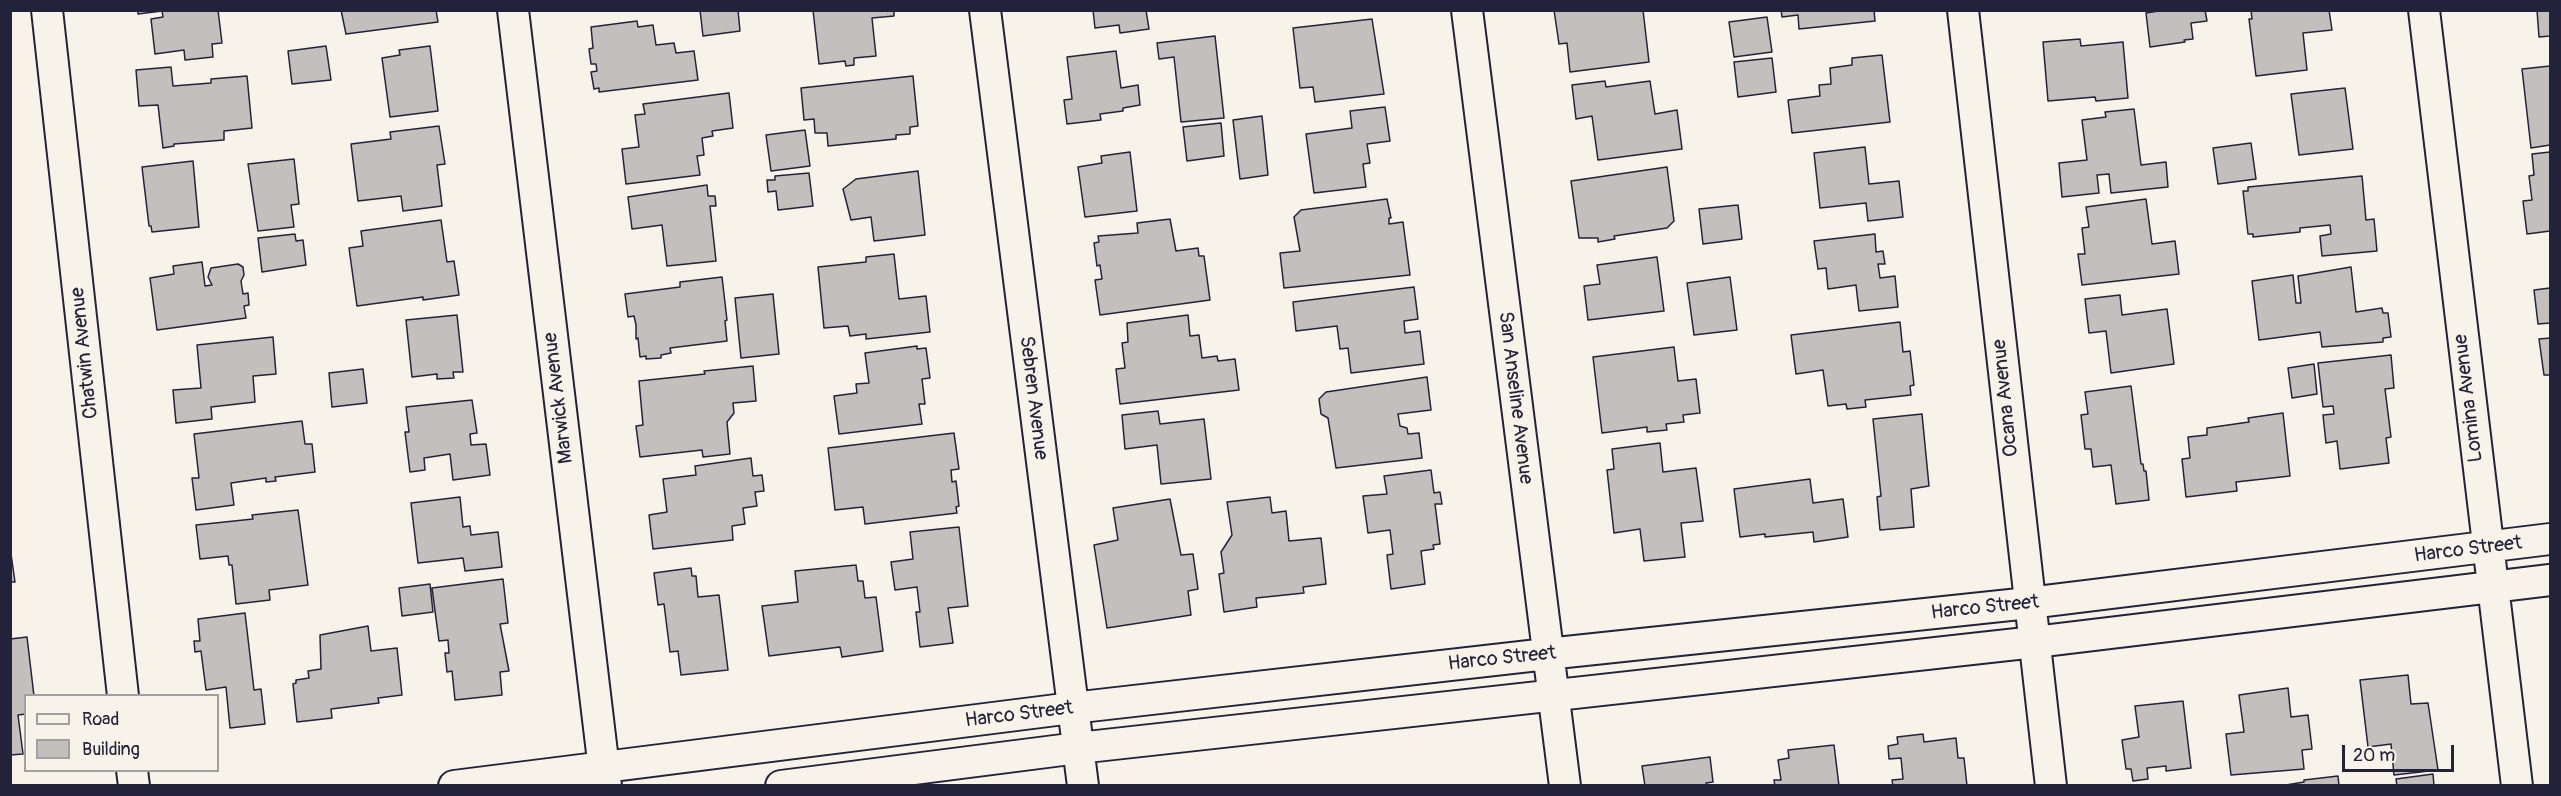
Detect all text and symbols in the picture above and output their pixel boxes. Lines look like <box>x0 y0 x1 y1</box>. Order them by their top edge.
street label: Chatwin Avenue <box>66 286 104 420</box>
street label: San Anseline Avenue <box>1492 310 1538 486</box>
street label: Marwick Avenue <box>539 331 579 465</box>
street label: Lomina Avenue <box>2449 333 2489 463</box>
street label: Sebren Avenue <box>1013 335 1053 461</box>
street label: Ocana Avenue <box>1988 338 2024 458</box>
street label: Harco Street <box>2413 531 2523 569</box>
street label: Harco Street <box>1930 590 2040 626</box>
street label: Harco Street <box>1447 641 1557 677</box>
legend <box>24 694 219 772</box>
street label: Harco Street <box>964 696 1074 734</box>
text: Road <box>82 708 119 731</box>
scale bar <box>2345 733 2458 771</box>
text: Building <box>82 738 140 761</box>
text: 20 m <box>2353 744 2395 767</box>

